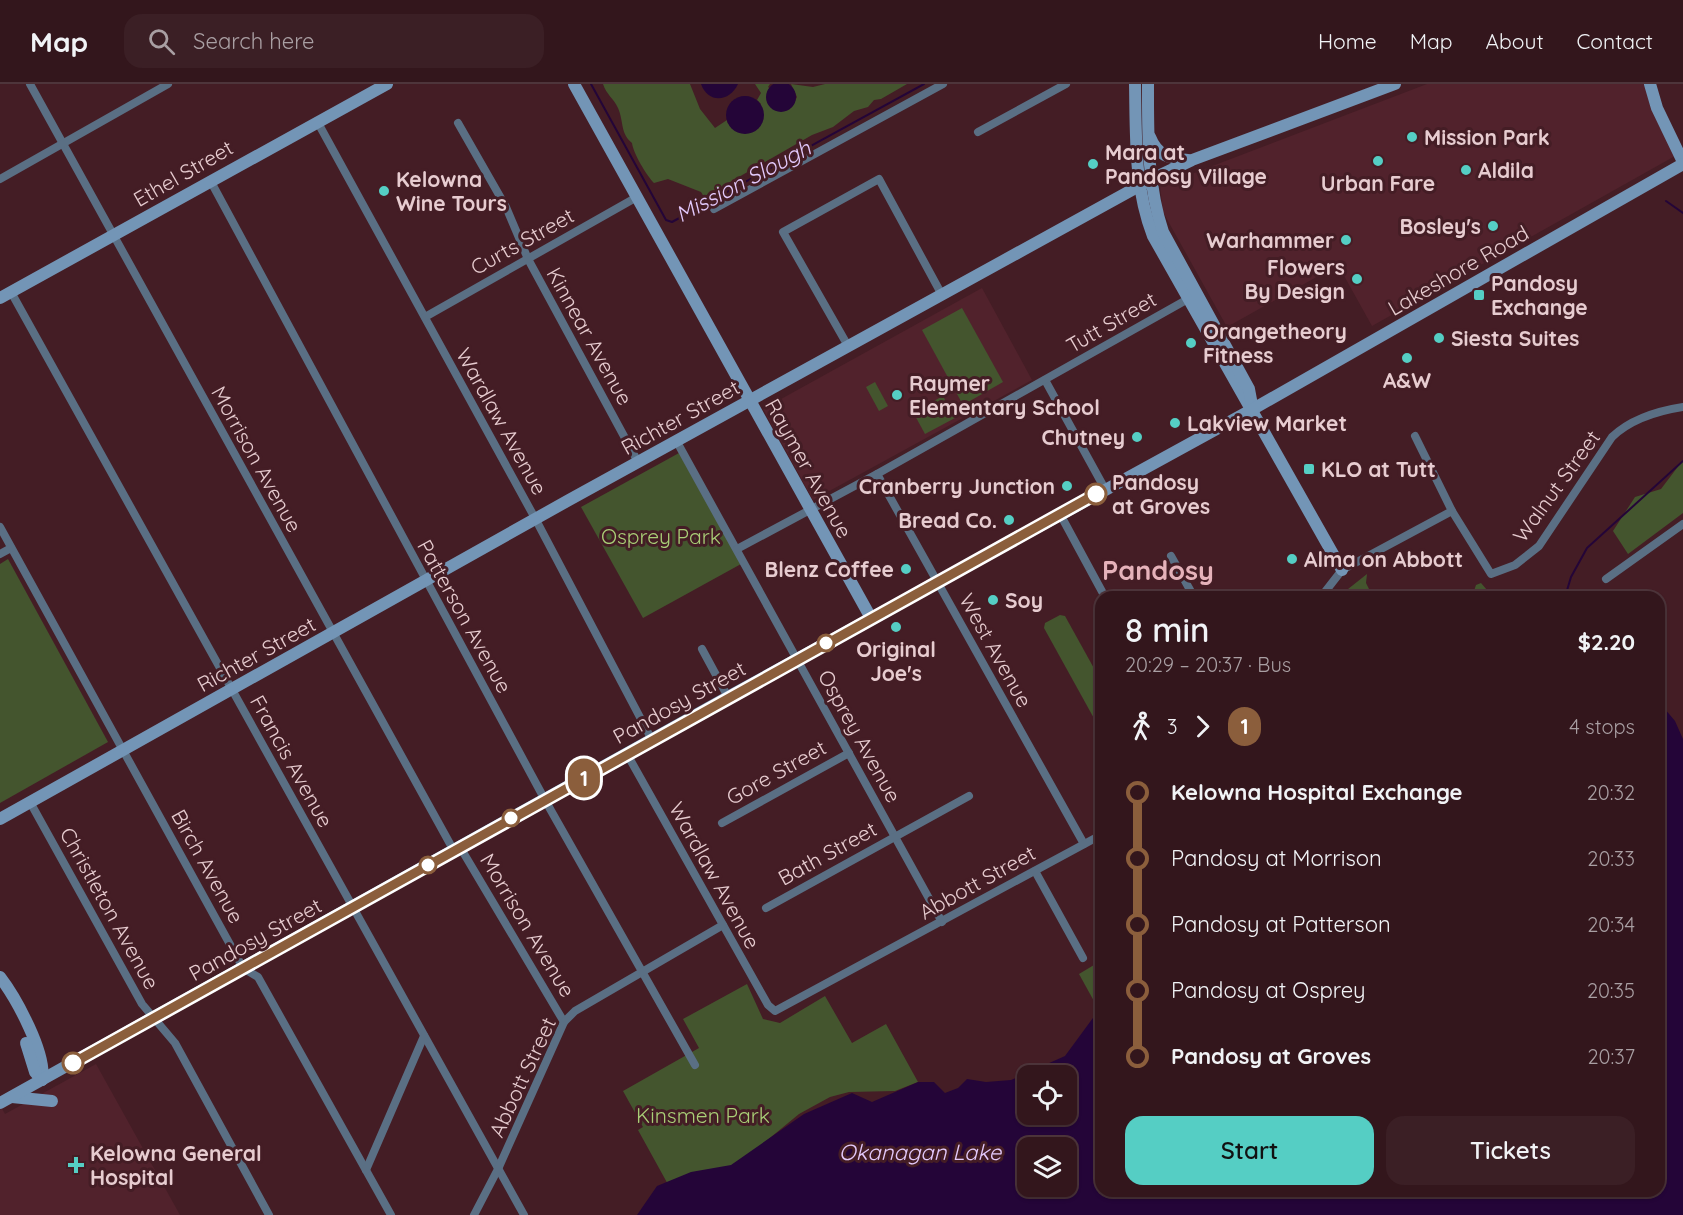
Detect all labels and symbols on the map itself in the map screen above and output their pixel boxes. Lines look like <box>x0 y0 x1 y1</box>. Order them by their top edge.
place label: Mission Park <box>1424 124 1550 150</box>
marker: Mission Park <box>1405 130 1419 144</box>
water label: Mission Slough <box>671 133 816 228</box>
street label: Ethel Street <box>129 134 237 212</box>
place label: Mara at Pandosy Village <box>1105 139 1267 189</box>
marker: Urban Fare <box>1371 154 1385 168</box>
marker: Mara at Pandosy Village <box>1086 157 1100 171</box>
place label: Aldila <box>1478 157 1534 183</box>
marker: Aldila <box>1459 163 1473 177</box>
place label: Kelowna Wine Tours <box>396 166 507 216</box>
place label: Urban Fare <box>1321 170 1435 196</box>
marker: Kelowna Wine Tours <box>377 184 391 198</box>
street label: Curts Street <box>466 202 578 280</box>
place label: Bosley's <box>1399 213 1481 239</box>
street label: Lakeshore Road <box>1383 219 1533 321</box>
marker: Bosley's <box>1486 219 1500 233</box>
place label: Warhammer <box>1206 227 1334 253</box>
marker: Warhammer <box>1339 233 1353 247</box>
place label: Flowers By Design <box>1244 254 1345 304</box>
street label: Kinnear Avenue <box>541 263 639 409</box>
place label: Pandosy Exchange <box>1491 270 1588 320</box>
marker: Flowers By Design <box>1350 272 1364 286</box>
street label: Tutt Street <box>1061 286 1161 358</box>
marker: Pandosy Exchange <box>1472 288 1486 302</box>
place label: Orangetheory Fitness <box>1203 318 1347 368</box>
place label: Siesta Suites <box>1451 325 1579 351</box>
marker: Siesta Suites <box>1432 331 1446 345</box>
marker: Orangetheory Fitness <box>1184 336 1198 350</box>
street label: Wardlaw Avenue <box>451 343 553 499</box>
marker: A&W <box>1400 351 1414 365</box>
place label: A&W <box>1383 367 1431 393</box>
place label: Raymer Elementary School <box>909 370 1100 420</box>
street label: Richter Street <box>616 374 744 460</box>
street label: Morrison Avenue <box>206 381 308 537</box>
marker: Raymer Elementary School <box>890 388 904 402</box>
street label: Raymer Avenue <box>760 394 858 542</box>
place label: Lakview Market <box>1187 410 1347 436</box>
marker: Lakview Market <box>1168 416 1182 430</box>
place label: Chutney <box>1041 424 1125 450</box>
street label: Walnut Street <box>1507 425 1605 547</box>
marker: Chutney <box>1130 430 1144 444</box>
place label: KLO at Tutt <box>1321 456 1436 482</box>
marker: KLO at Tutt <box>1302 462 1316 476</box>
place label: Pandosy at Groves <box>1112 469 1210 519</box>
place label: Cranberry Junction <box>859 473 1055 499</box>
marker: Cranberry Junction <box>1060 479 1074 493</box>
marker: Pandosy at Groves <box>1085 483 1107 505</box>
place label: Bread Co. <box>898 507 997 533</box>
marker: Bread Co. <box>1002 513 1016 527</box>
park label: Osprey Park <box>601 523 721 549</box>
street label: Patterson Avenue <box>412 535 518 697</box>
place label: Alma on Abbott <box>1304 546 1463 572</box>
marker: Alma on Abbott <box>1285 552 1299 566</box>
district label: Pandosy <box>1102 553 1214 587</box>
place label: Blenz Coffee <box>764 556 894 582</box>
marker: Blenz Coffee <box>899 562 913 576</box>
place label: Soy <box>1005 587 1043 613</box>
street label: West Avenue <box>954 588 1038 712</box>
marker: Soy <box>986 593 1000 607</box>
street label: Richter Street <box>192 611 320 697</box>
marker: Original Joe's <box>889 620 903 634</box>
unlabelled marker <box>817 634 835 652</box>
place label: Original Joe's <box>856 636 936 686</box>
street label: Pandosy Street <box>608 655 750 749</box>
street label: Osprey Avenue <box>813 665 907 807</box>
street label: Francis Avenue <box>245 690 339 832</box>
street label: Gore Street <box>722 734 830 810</box>
line badge: 1 <box>564 758 604 798</box>
street label: Wardlaw Avenue <box>664 797 766 953</box>
street label: Birch Avenue <box>166 805 250 927</box>
unlabelled marker <box>502 809 520 827</box>
street label: Bath Street <box>773 815 881 891</box>
street label: Christleton Avenue <box>55 823 165 993</box>
street label: Abbott Street <box>914 839 1040 925</box>
street label: Morrison Avenue <box>475 848 581 1002</box>
unlabelled marker <box>419 856 437 874</box>
street label: Pandosy Street <box>184 892 326 986</box>
street label: Abbott Street <box>483 1013 561 1141</box>
unlabelled marker <box>62 1052 84 1074</box>
park label: Kinsmen Park <box>636 1102 770 1128</box>
water label: Okanagan Lake <box>839 1138 1003 1166</box>
place label: Kelowna General Hospital <box>90 1140 262 1190</box>
marker: Kelowna General Hospital <box>67 1156 85 1174</box>

